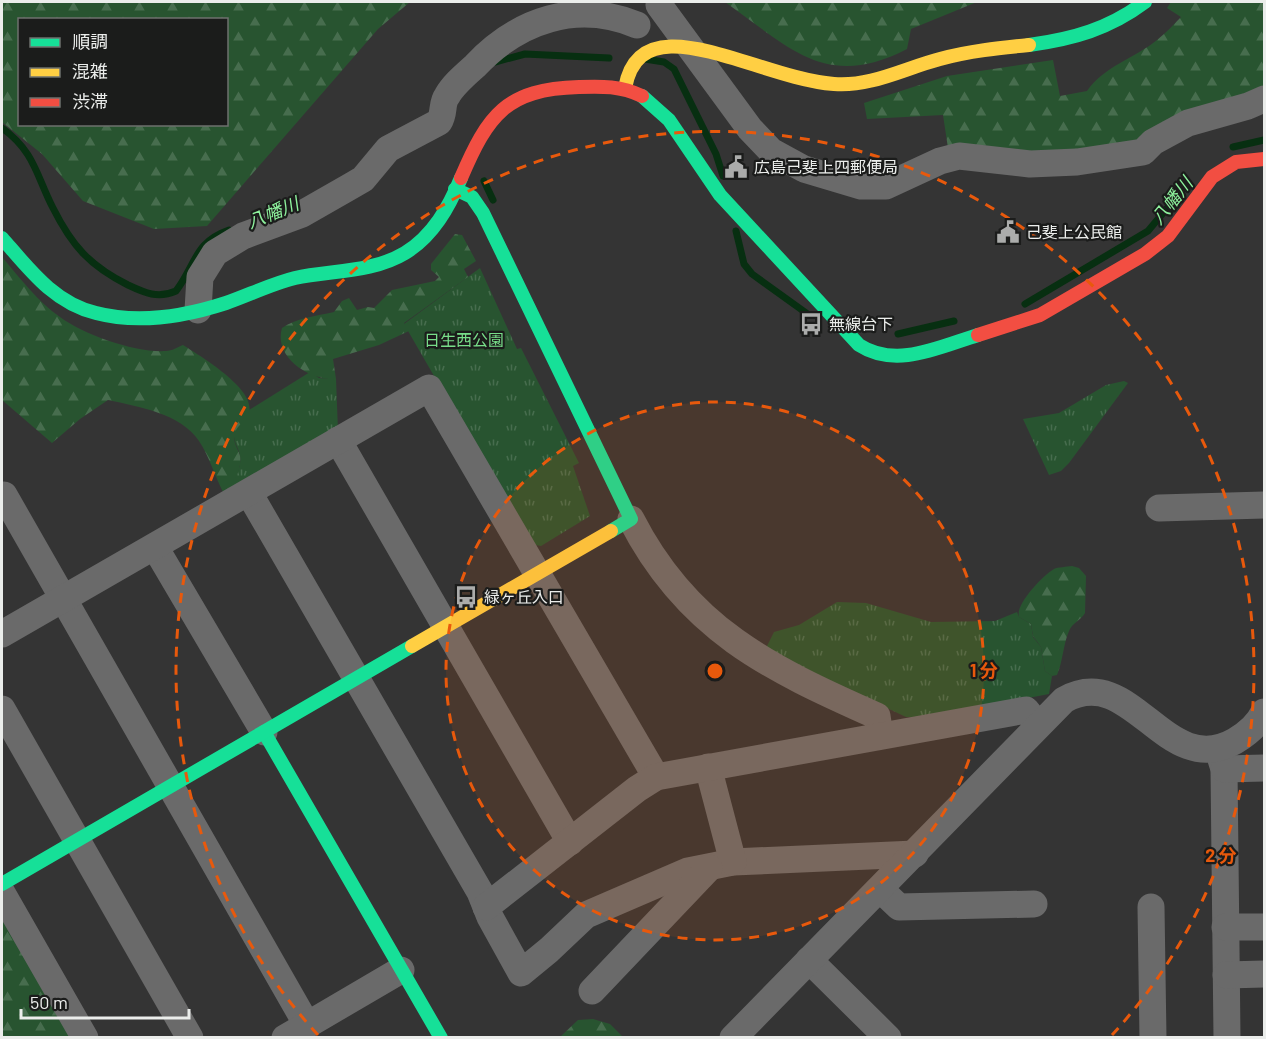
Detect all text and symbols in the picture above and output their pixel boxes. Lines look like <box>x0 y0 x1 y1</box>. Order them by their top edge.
legend <box>18 18 228 126</box>
text: 順調 <box>72 30 108 52</box>
text: 混雑 <box>72 60 108 82</box>
text: 渋滞 <box>72 90 108 112</box>
public building icon: 広島己斐上四郵便局 <box>723 154 749 180</box>
place label: 広島己斐上四郵便局 <box>754 157 898 176</box>
water label: 八幡川 <box>1146 171 1198 228</box>
water label: 八幡川 <box>243 191 304 232</box>
public building icon: 己斐上公民館 <box>995 219 1021 245</box>
place label: 己斐上公民館 <box>1026 222 1122 241</box>
bus stop icon: 無線台下 <box>798 311 824 337</box>
place label: 無線台下 <box>829 314 893 333</box>
park label: 日生西公園 <box>424 330 504 349</box>
bus stop icon: 緑ヶ丘入口 <box>453 584 479 610</box>
place label: 緑ヶ丘入口 <box>484 587 564 606</box>
text: 1 分 <box>970 659 998 681</box>
centre of rings <box>705 661 725 681</box>
text: 2 分 <box>1205 844 1237 866</box>
scale bar <box>21 982 189 1020</box>
text: 50 m <box>30 991 68 1013</box>

